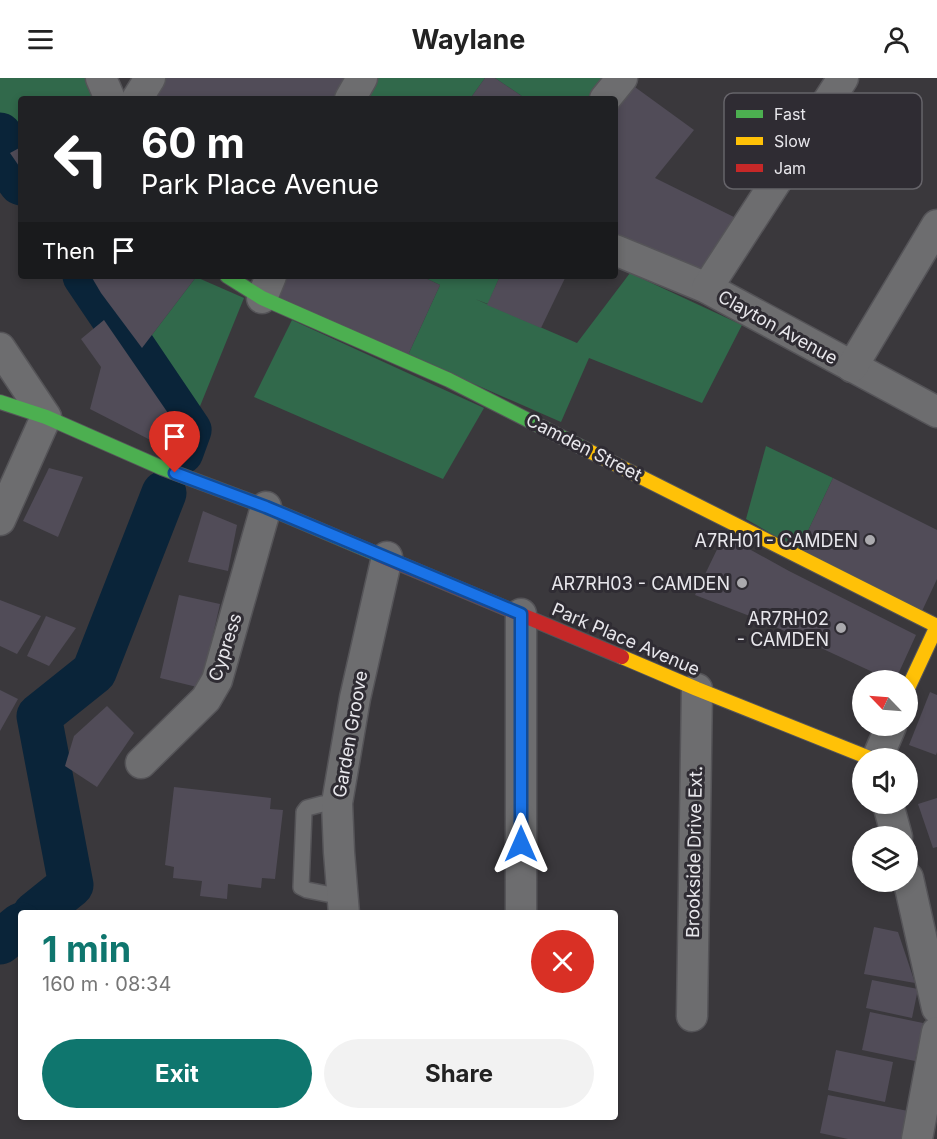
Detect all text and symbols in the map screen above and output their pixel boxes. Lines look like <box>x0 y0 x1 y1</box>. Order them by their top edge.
icon: menu <box>24 23 57 56</box>
text: Waylane <box>412 23 525 56</box>
icon: person <box>880 23 913 56</box>
legend <box>724 93 922 189</box>
text: Fast <box>774 104 806 124</box>
text: 60 m <box>141 117 245 168</box>
icon: left <box>42 120 120 198</box>
text: Slow <box>774 131 811 151</box>
text: Jam <box>774 158 806 178</box>
text: Park Place Avenue <box>141 168 379 201</box>
icon: arrive <box>107 234 140 267</box>
text: Then <box>42 238 95 264</box>
street label: Clayton Avenue <box>715 286 841 368</box>
street label: Camden Street <box>523 409 645 485</box>
pin <box>149 411 200 473</box>
icon: arrive <box>158 420 191 453</box>
place label: A7RH01 - CAMDEN <box>695 530 858 551</box>
marker: A7RH01 - CAMDEN <box>863 533 877 547</box>
place label: AR7RH03 - CAMDEN <box>551 573 730 594</box>
marker: AR7RH03 - CAMDEN <box>735 576 749 590</box>
street label: Park Place Avenue <box>549 598 703 680</box>
place label: AR7RH02 - CAMDEN <box>737 608 829 650</box>
street label: Cypress <box>204 610 246 684</box>
marker: AR7RH02 - CAMDEN <box>834 621 848 635</box>
street label: Garden Groove <box>328 669 372 799</box>
north arrow <box>852 670 918 736</box>
map controls <box>852 670 918 892</box>
button: sound <box>852 748 918 814</box>
street label: Brookside Drive Ext. <box>682 766 706 938</box>
position arrow <box>489 812 553 876</box>
button: layers <box>852 826 918 892</box>
text: 1 min <box>42 927 131 971</box>
button: close <box>531 930 594 993</box>
text: 160 m · 08:34 <box>42 972 171 996</box>
button: Exit <box>42 1039 312 1108</box>
button: Share <box>324 1039 594 1108</box>

